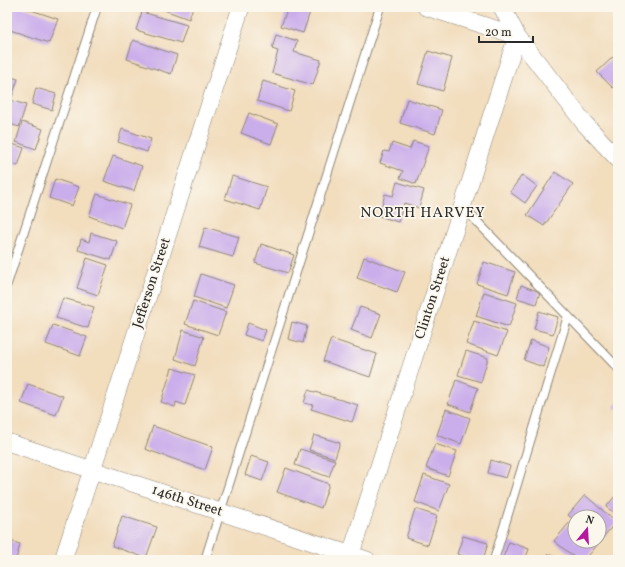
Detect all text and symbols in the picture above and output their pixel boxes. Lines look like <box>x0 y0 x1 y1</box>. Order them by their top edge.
scale bar <box>479 18 533 44</box>
text: 20 m <box>485 25 512 41</box>
district label: NORTH HARVEY <box>360 203 486 224</box>
street label: Jefferson Street <box>128 235 176 331</box>
street label: Clinton Street <box>411 254 455 342</box>
street label: 146th Street <box>149 481 225 521</box>
north arrow <box>567 509 607 549</box>
text: N <box>584 513 596 529</box>

